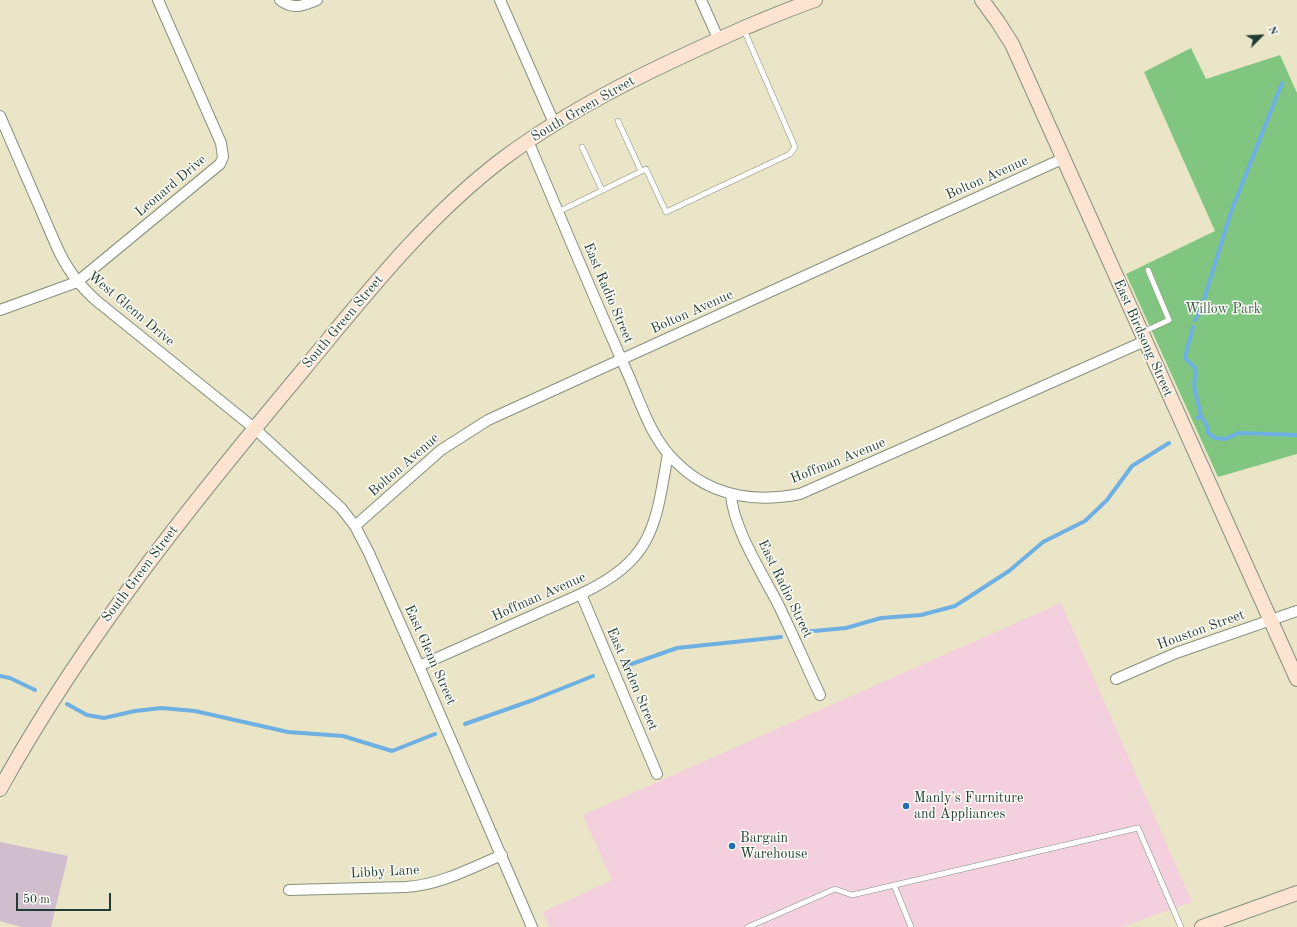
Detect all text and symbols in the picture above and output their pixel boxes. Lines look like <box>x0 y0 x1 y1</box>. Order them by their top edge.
north arrow <box>1241 16 1281 56</box>
text: N <box>1266 25 1279 37</box>
street label: South Green Street <box>528 73 638 145</box>
street label: Leonard Drive <box>132 151 210 221</box>
street label: Bolton Avenue <box>943 152 1031 204</box>
street label: East Radio Street <box>579 240 637 346</box>
street label: West Glenn Drive <box>84 268 178 350</box>
street label: South Green Street <box>299 272 387 372</box>
street label: East Birdsong Street <box>1109 277 1177 399</box>
street label: Bolton Avenue <box>648 286 736 338</box>
park label: Willow Park <box>1185 301 1261 317</box>
street label: Bolton Avenue <box>365 430 443 500</box>
street label: Hoffman Avenue <box>788 434 888 488</box>
street label: South Green Street <box>98 522 182 626</box>
street label: East Radio Street <box>754 537 816 641</box>
street label: Hoffman Avenue <box>489 569 589 625</box>
street label: East Glenn Street <box>400 602 460 708</box>
street label: Houston Street <box>1155 606 1247 654</box>
street label: East Arden Street <box>603 625 661 733</box>
place label: Manly's Furniture and Appliances <box>914 790 1023 822</box>
marker: Manly's Furniture and Appliances <box>901 801 911 811</box>
place label: Bargain Warehouse <box>740 830 807 862</box>
marker: Bargain Warehouse <box>727 841 737 851</box>
street label: Libby Lane <box>350 862 420 882</box>
scale bar <box>18 885 113 911</box>
text: 50 m <box>23 894 50 906</box>

